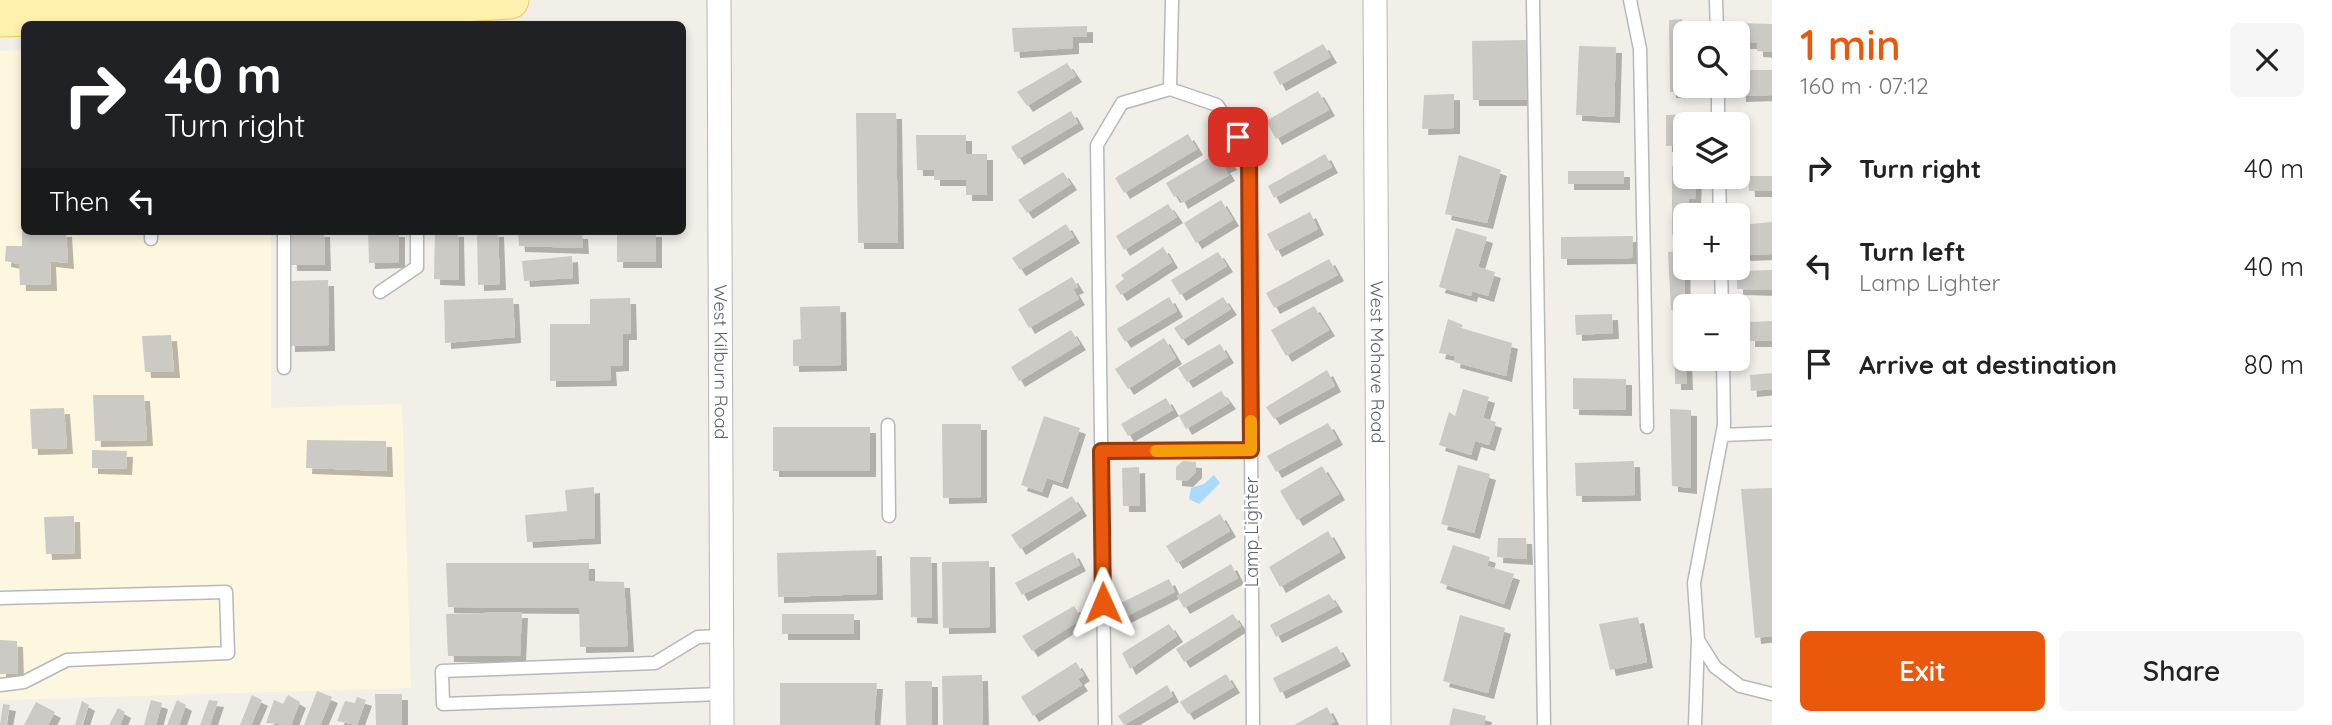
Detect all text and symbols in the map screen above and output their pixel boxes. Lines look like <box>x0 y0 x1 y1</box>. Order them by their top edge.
text: 1 min <box>1800 18 1901 71</box>
map controls <box>1673 21 1750 371</box>
button: search <box>1673 21 1750 98</box>
button: close <box>2230 23 2304 97</box>
text: 40 m <box>164 44 282 105</box>
icon: right <box>49 49 140 140</box>
text: 160 m · 07:12 <box>1800 71 1929 100</box>
text: Turn right <box>164 105 305 145</box>
pin <box>1208 107 1268 167</box>
button: layers <box>1673 112 1750 189</box>
icon: arrive <box>1219 118 1257 156</box>
icon: right <box>1800 149 1838 187</box>
text: Turn right <box>1859 152 1981 185</box>
text: 40 m <box>2244 152 2304 185</box>
icon: left <box>123 182 161 220</box>
text: Then <box>49 185 109 218</box>
button: + <box>1673 203 1750 280</box>
text: Turn left <box>1859 235 1966 268</box>
icon: left <box>1800 247 1838 285</box>
text: 40 m <box>2244 250 2304 283</box>
text: Lamp Lighter <box>1859 268 2000 297</box>
street label: West Mohave Road <box>1366 281 1389 443</box>
street label: West Kilburn Road <box>709 284 733 440</box>
button: − <box>1673 294 1750 371</box>
icon: arrive <box>1800 345 1838 383</box>
text: Arrive at destination <box>1859 348 2117 381</box>
text: 80 m <box>2244 348 2304 381</box>
street label: Lamp Lighter <box>1240 477 1263 587</box>
position arrow <box>1066 566 1140 640</box>
button: Exit <box>1800 631 2045 711</box>
button: Share <box>2059 631 2304 711</box>

